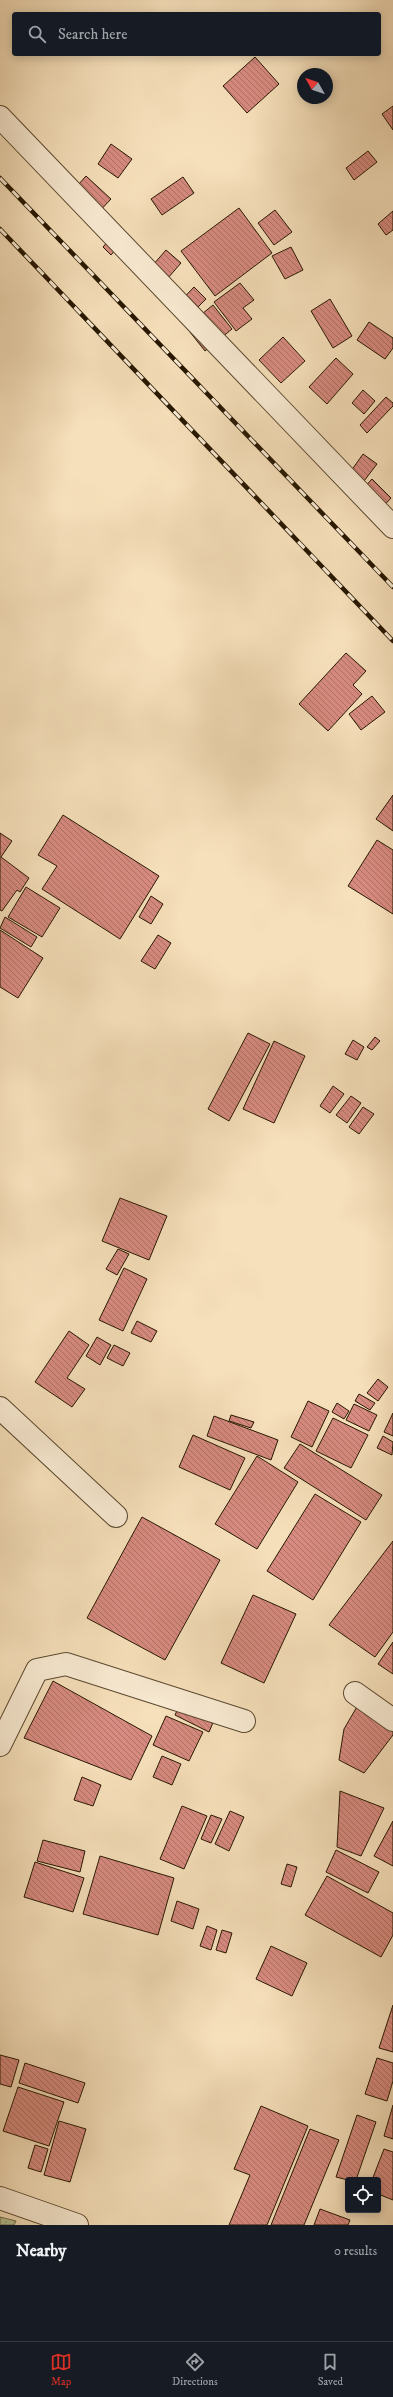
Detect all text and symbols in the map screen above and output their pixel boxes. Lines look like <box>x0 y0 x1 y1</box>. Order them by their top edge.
search box <box>12 12 381 56</box>
icon: search <box>26 23 48 45</box>
text: Search here <box>58 25 127 44</box>
north arrow <box>297 68 333 104</box>
map controls <box>345 2177 381 2213</box>
button: locate <box>345 2177 381 2213</box>
text: Nearby <box>16 2240 66 2262</box>
text: 0 results <box>334 2243 377 2259</box>
tab: Map <box>50 2351 72 2389</box>
tab: Directions <box>172 2351 218 2389</box>
tab: Saved <box>318 2351 343 2389</box>

